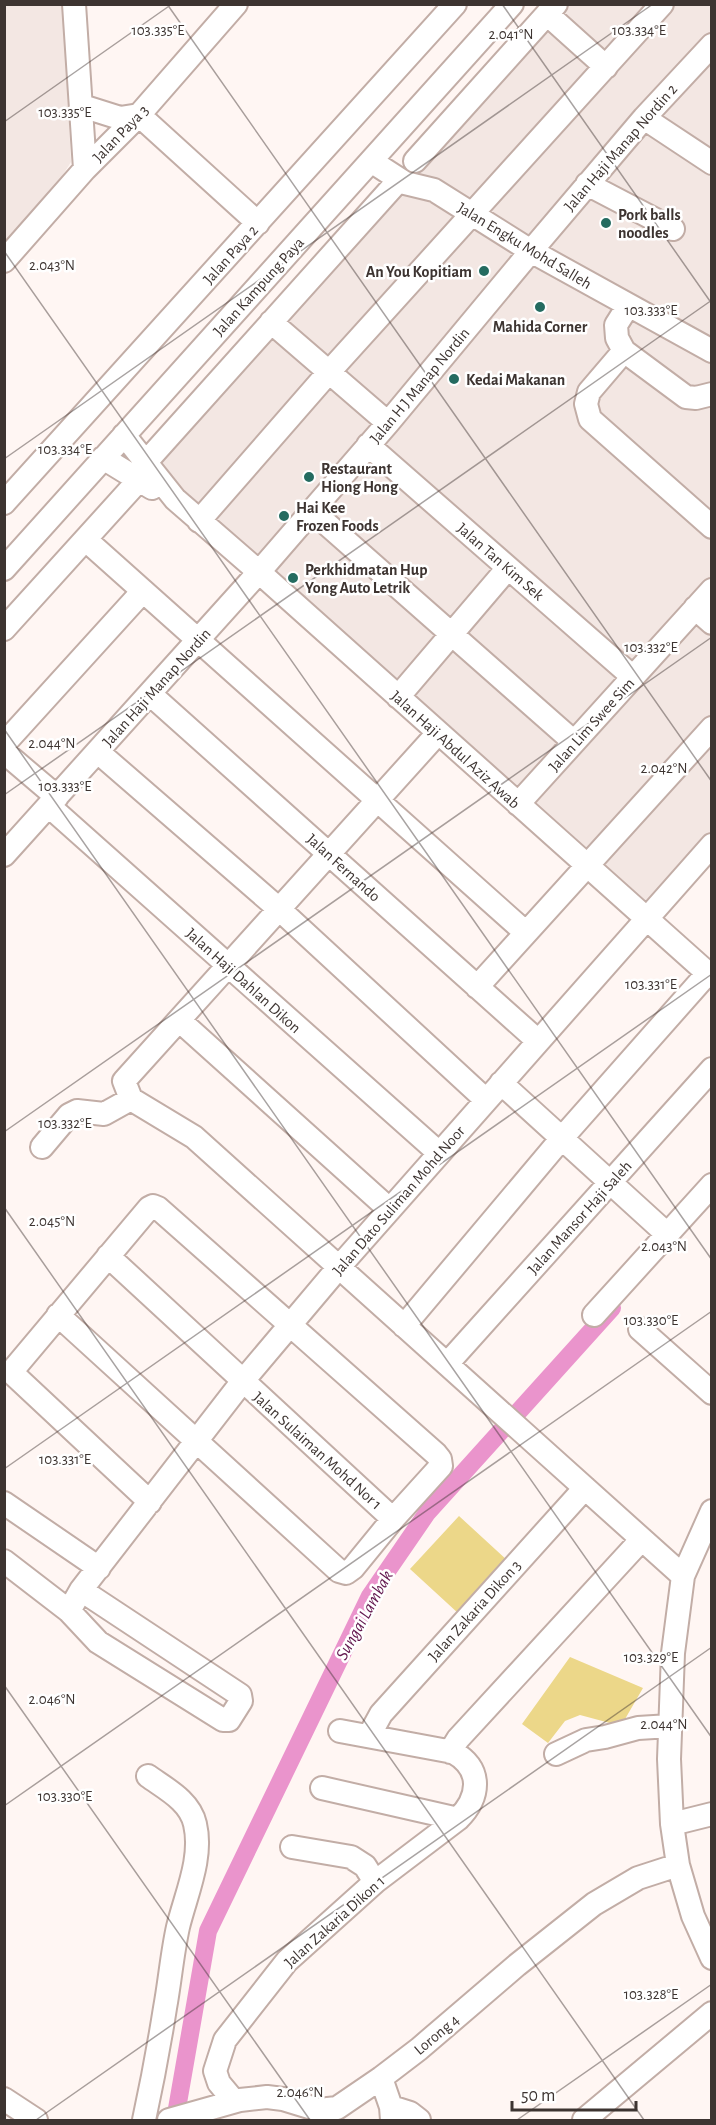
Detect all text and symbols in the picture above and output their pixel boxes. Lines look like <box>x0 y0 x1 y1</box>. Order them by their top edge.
text: 103.335°E <box>132 23 184 38</box>
text: 103.334°E <box>612 23 666 38</box>
text: 2.041°N <box>488 27 534 42</box>
street label: Jalan Haji Manap Nordin 2 <box>561 81 681 215</box>
street label: Jalan Paya 3 <box>90 102 152 166</box>
text: 103.335°E <box>39 105 91 120</box>
street label: Jalan Engku Mohd Salleh <box>455 199 594 292</box>
place label: Pork balls noodles <box>618 207 681 241</box>
marker: Pork balls noodles <box>599 216 613 230</box>
street label: Jalan Paya 2 <box>200 222 262 288</box>
street label: Jalan Kampung Paya <box>210 234 308 340</box>
text: 2.043°N <box>29 258 75 273</box>
place label: An You Kopitiam <box>366 264 472 280</box>
marker: An You Kopitiam <box>477 264 491 278</box>
marker: Mahida Corner <box>533 300 547 314</box>
text: 103.333°E <box>625 303 677 318</box>
place label: Mahida Corner <box>493 319 588 335</box>
street label: Jalan H J Manap Nordin <box>367 325 473 446</box>
marker: Kedai Makanan <box>447 372 461 386</box>
place label: Kedai Makanan <box>466 372 565 388</box>
text: 103.334°E <box>38 442 92 457</box>
place label: Restaurant Hiong Hong <box>321 461 399 495</box>
marker: Restaurant Hiong Hong <box>302 470 316 484</box>
place label: Hai Kee Frozen Foods <box>296 500 379 534</box>
marker: Hai Kee Frozen Foods <box>277 509 291 523</box>
street label: Jalan Tan Kim Sek <box>454 520 547 604</box>
place label: Perkhidmatan Hup Yong Auto Letrik <box>305 562 427 596</box>
marker: Perkhidmatan Hup Yong Auto Letrik <box>286 571 300 585</box>
street label: Jalan Haji Manap Nordin <box>100 626 215 751</box>
text: 103.332°E <box>624 640 678 655</box>
street label: Jalan Lim Swee Sim <box>546 675 638 774</box>
street label: Jalan Haji Abdul Aziz Awab <box>387 688 523 812</box>
text: 2.044°N <box>28 736 76 751</box>
text: 2.042°N <box>641 761 687 776</box>
text: 103.333°E <box>39 779 91 794</box>
street label: Jalan Fernando <box>303 831 383 905</box>
street label: Jalan Haji Dahlan Dikon <box>182 925 304 1037</box>
text: 103.331°E <box>625 977 677 992</box>
text: 103.332°E <box>38 1116 92 1131</box>
street label: Jalan Dato Suliman Mohd Noor <box>330 1122 468 1279</box>
street label: Jalan Mansor Haji Saleh <box>525 1158 635 1278</box>
text: 2.045°N <box>29 1214 75 1229</box>
text: 2.043°N <box>641 1239 687 1254</box>
text: 103.330°E <box>624 1313 678 1328</box>
street label: Jalan Sulaiman Mohd Nor 1 <box>250 1389 385 1513</box>
text: 103.331°E <box>39 1452 91 1467</box>
street label: Jalan Zakaria Dikon 3 <box>425 1557 524 1664</box>
water label: Sungai Lambak <box>333 1568 397 1663</box>
text: 103.329°E <box>624 1650 678 1665</box>
text: 2.046°N <box>28 1692 76 1707</box>
text: 2.044°N <box>640 1717 688 1732</box>
text: 103.330°E <box>38 1789 92 1804</box>
street label: Jalan Zakaria Dikon 1 <box>282 1873 388 1971</box>
text: 103.328°E <box>624 1987 678 2002</box>
street label: Lorong 4 <box>411 2011 462 2058</box>
scale bar <box>512 2074 636 2112</box>
text: 2.046°N <box>276 2085 324 2100</box>
text: 50 m <box>521 2087 555 2105</box>

